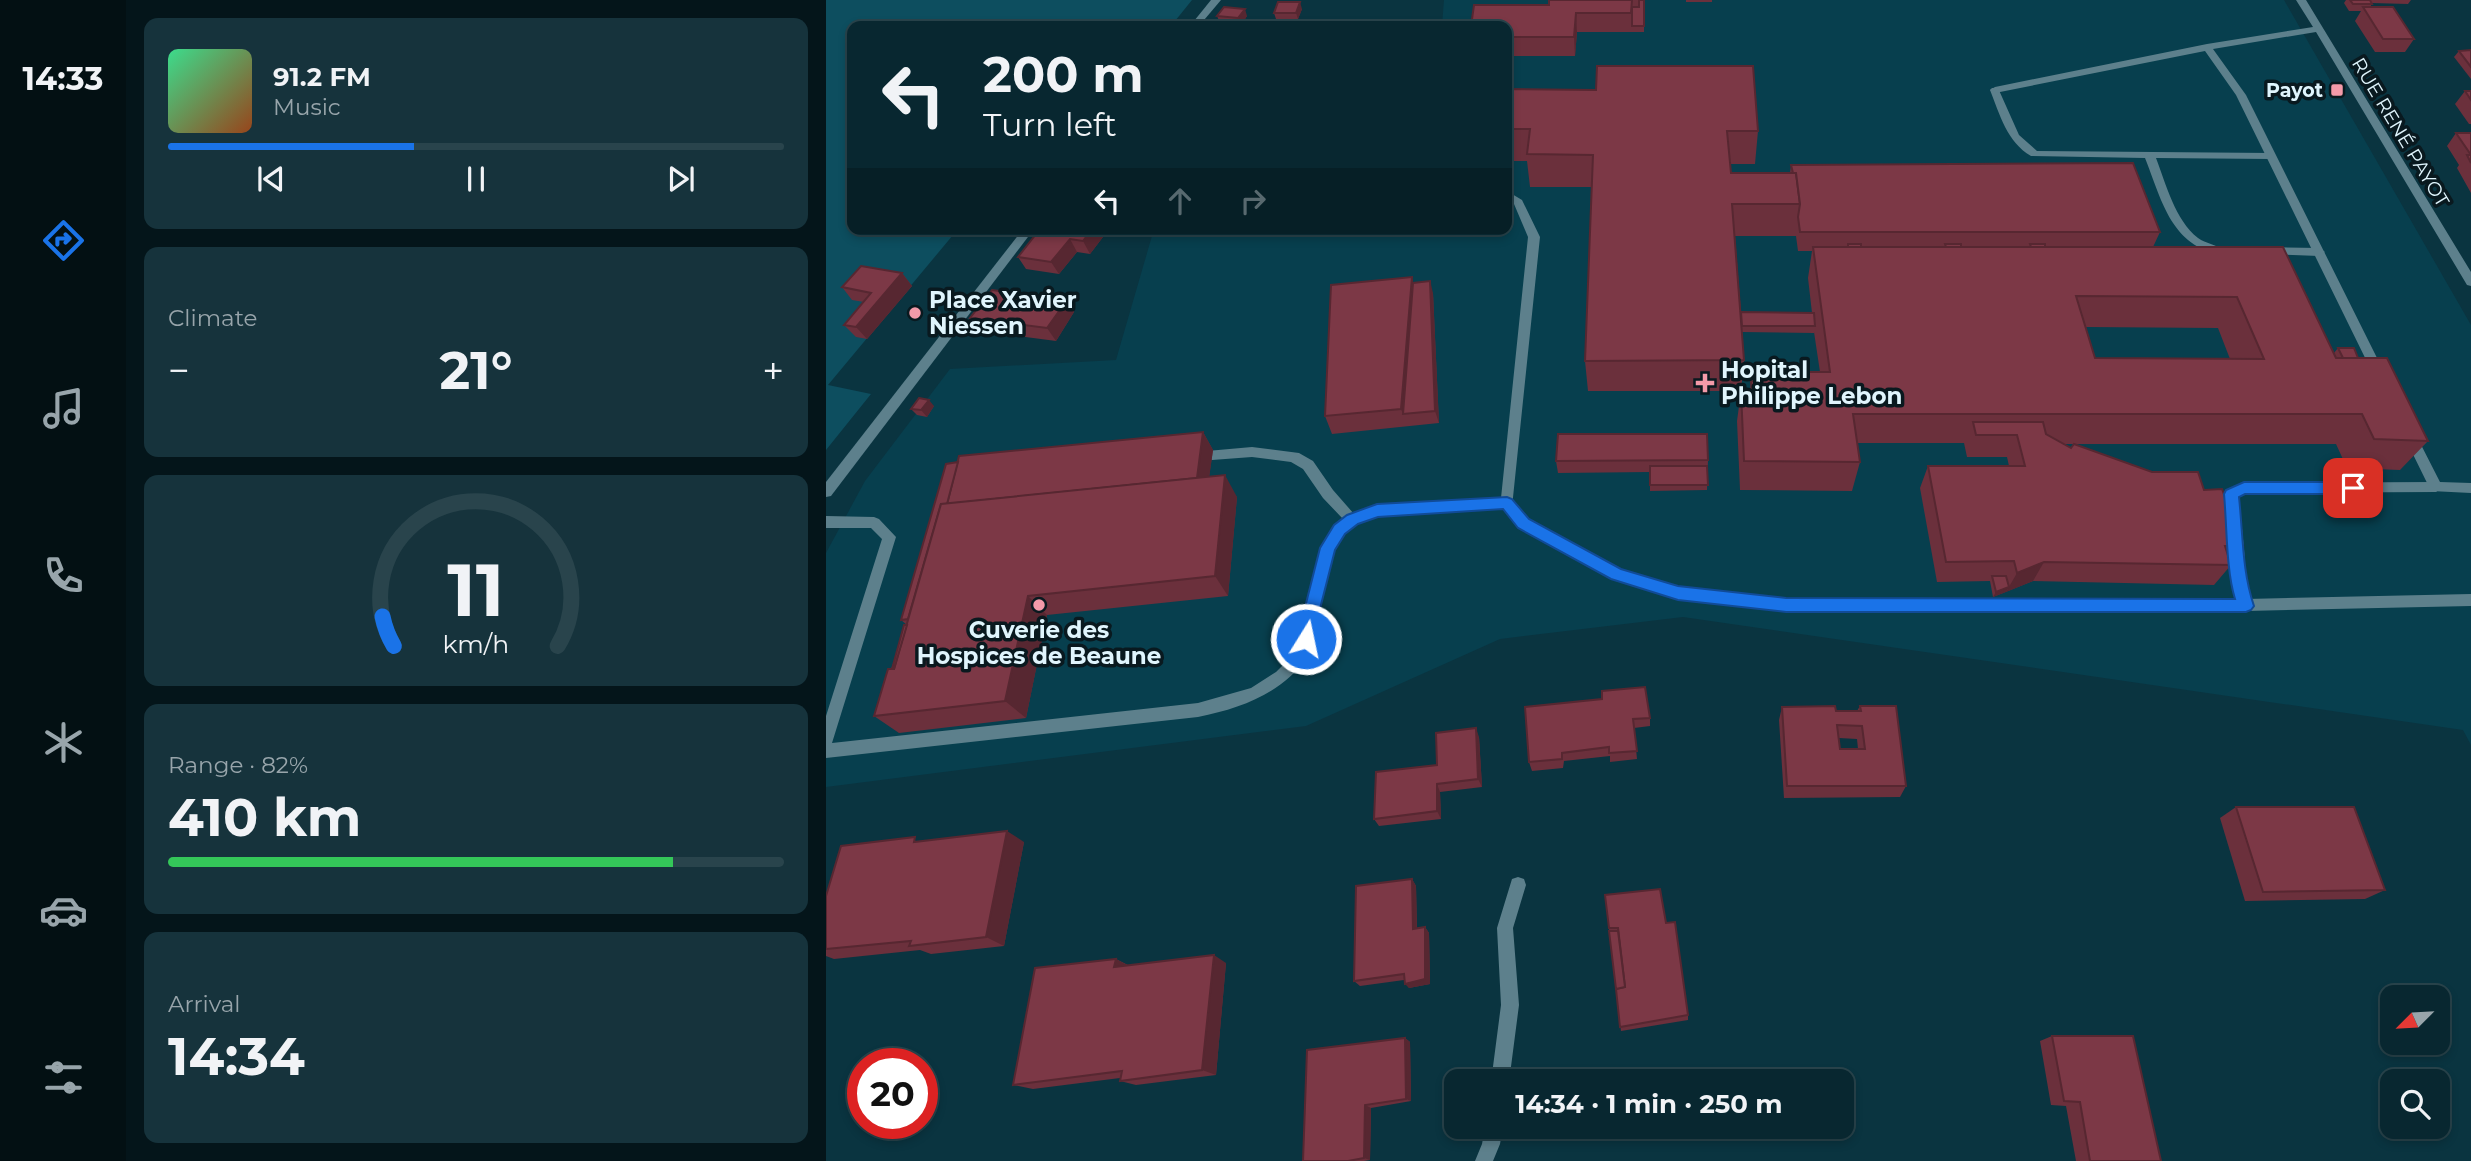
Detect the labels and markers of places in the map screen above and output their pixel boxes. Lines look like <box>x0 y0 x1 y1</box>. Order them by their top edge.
place label: Payot <box>2266 79 2323 102</box>
marker: Payot <box>2329 82 2345 98</box>
place label: Place Xavier Niessen <box>929 286 1077 340</box>
marker: Place Xavier Niessen <box>907 305 923 321</box>
place label: Hopital Philippe Lebon <box>1721 356 1902 410</box>
marker: Hopital Philippe Lebon <box>1695 373 1715 393</box>
pin <box>2323 458 2383 518</box>
marker: Cuverie des Hospices de Beaune <box>1031 597 1047 613</box>
place label: Cuverie des Hospices de Beaune <box>917 616 1161 670</box>

